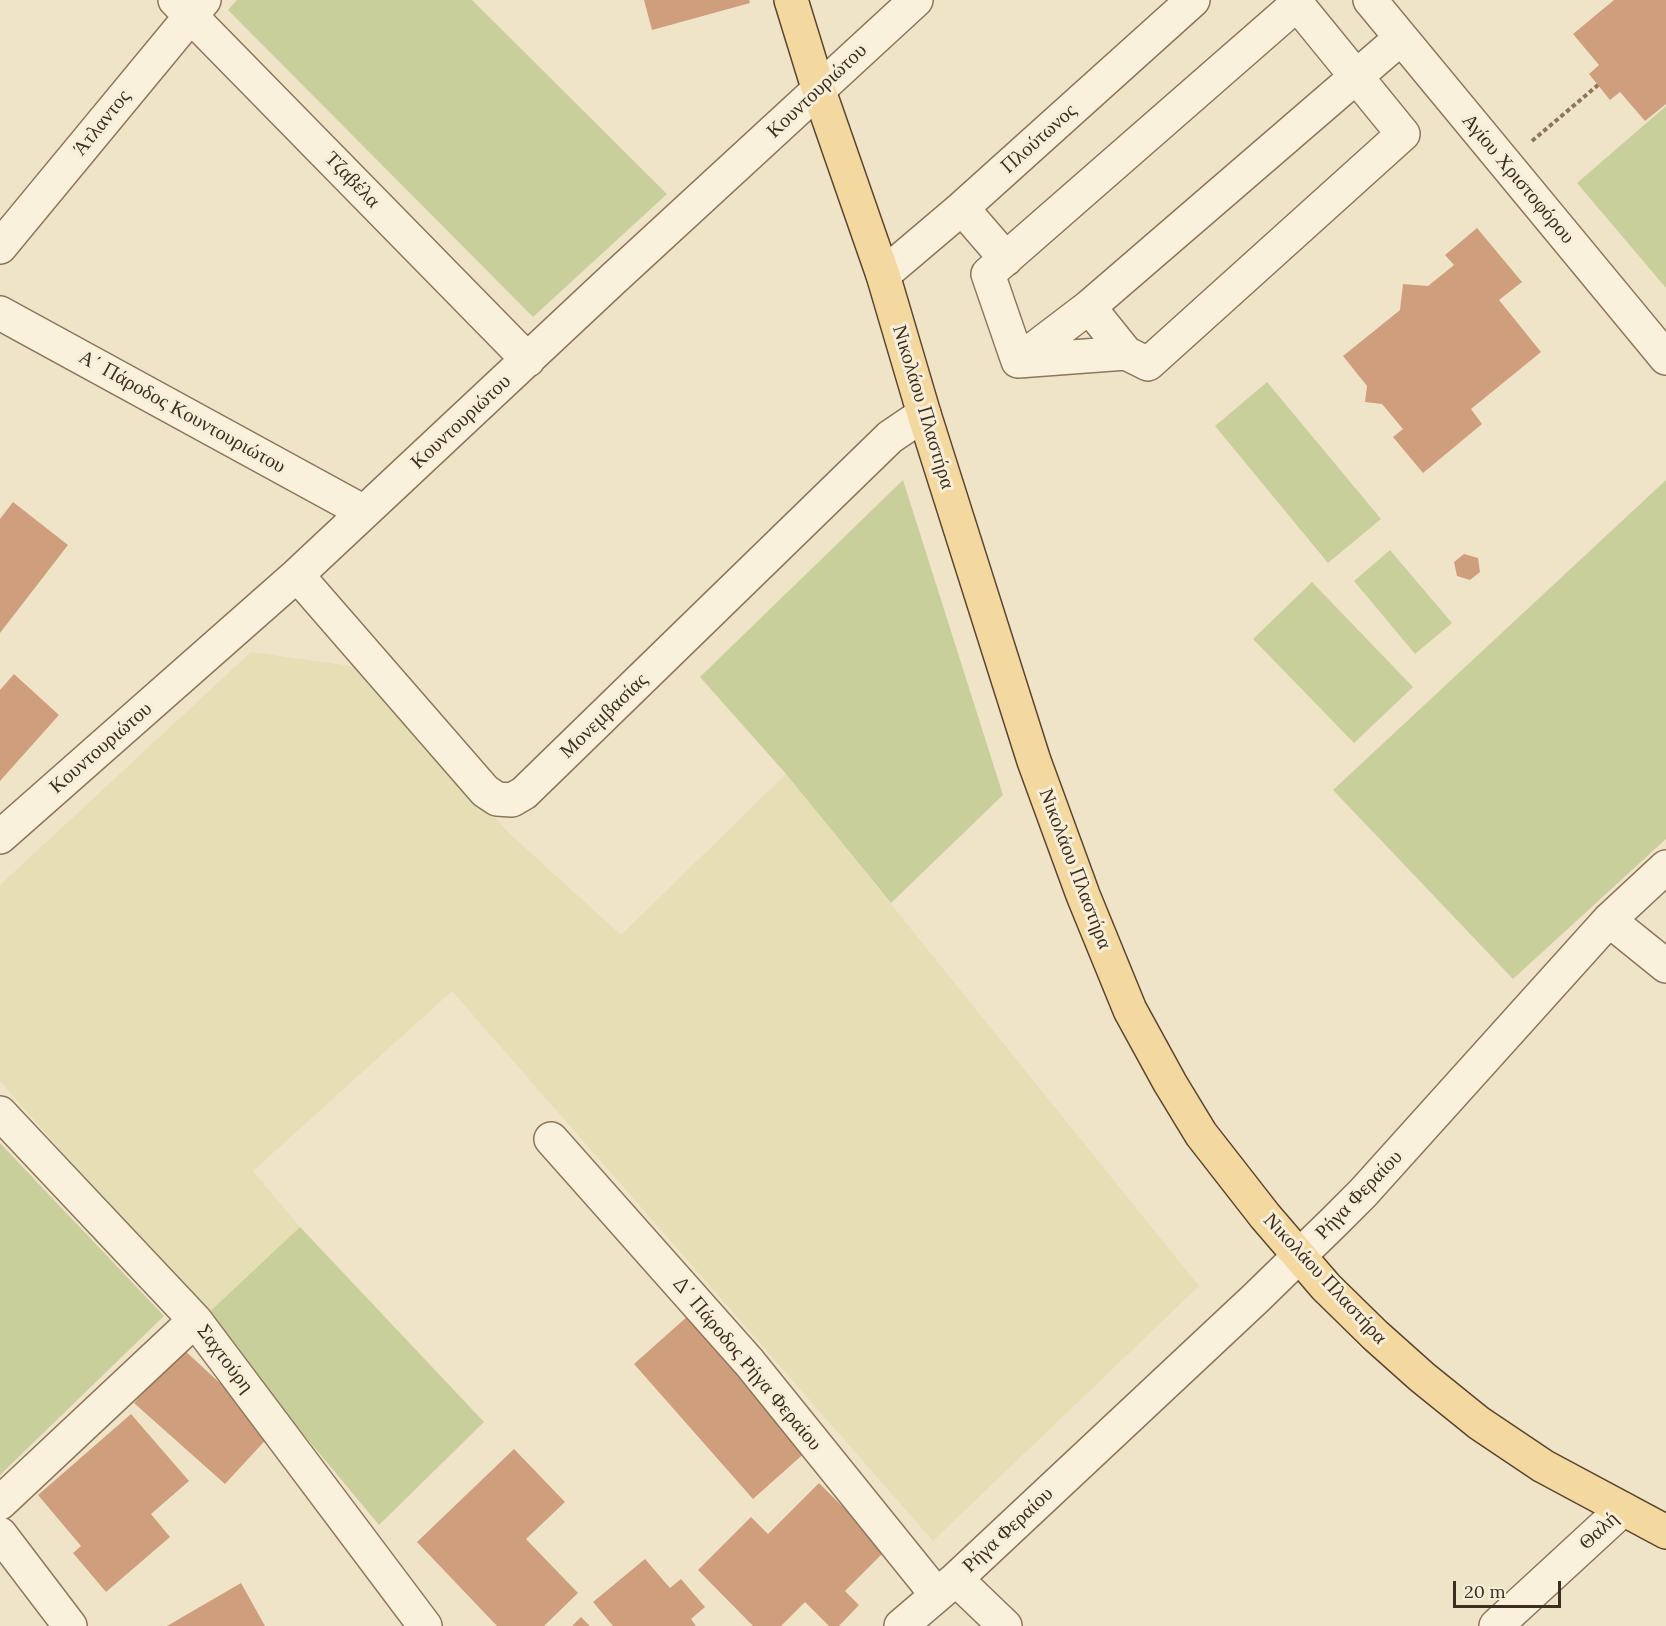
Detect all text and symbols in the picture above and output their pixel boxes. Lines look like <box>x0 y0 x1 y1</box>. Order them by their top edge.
street label: Κουντουριώτου <box>762 39 872 143</box>
street label: Άτλαντος <box>68 85 136 161</box>
street label: Πλούτωνος <box>996 99 1082 179</box>
street label: Αγίου Χριστοφόρου <box>1457 109 1579 249</box>
street label: Τζαβέλα <box>319 147 385 213</box>
street label: Νικολάου Πλαστήρα <box>887 322 959 492</box>
street label: Α΄ Πάροδος Κουντουριώτου <box>75 345 289 479</box>
street label: Κουντουριώτου <box>406 370 516 474</box>
street label: Μονεμβασίας <box>555 668 653 764</box>
street label: Κουντουριώτου <box>45 697 157 799</box>
street label: Νικολάου Πλαστήρα <box>1033 785 1117 953</box>
street label: Ρήγα Φεραίου <box>1310 1145 1408 1245</box>
street label: Νικολάου Πλαστήρα <box>1258 1209 1392 1349</box>
street label: Δ΄ Πάροδος Ρήγα Φεραίου <box>667 1272 827 1456</box>
street label: Σαχτούρη <box>192 1320 258 1398</box>
street label: Ρήγα Φεραίου <box>958 1482 1058 1578</box>
street label: Θαλή <box>1574 1507 1624 1555</box>
scale bar <box>1456 1569 1564 1607</box>
text: 20 m <box>1464 1580 1506 1603</box>

